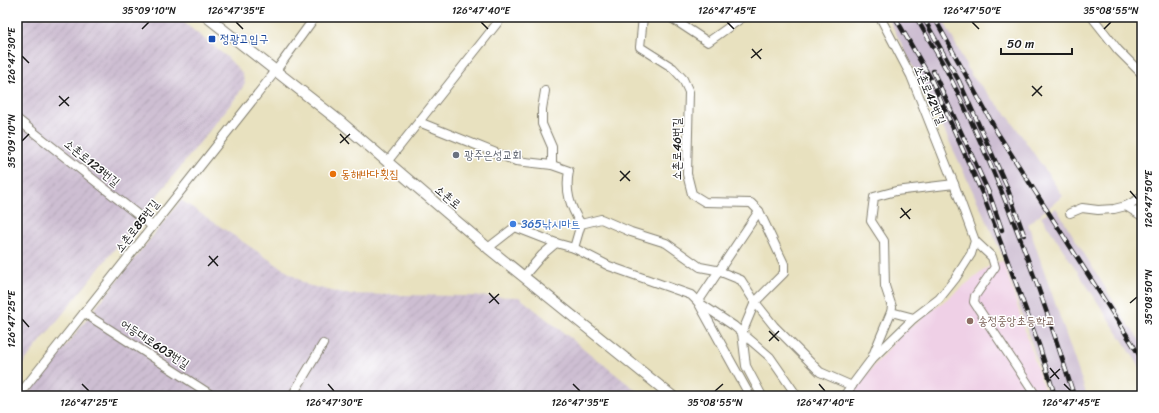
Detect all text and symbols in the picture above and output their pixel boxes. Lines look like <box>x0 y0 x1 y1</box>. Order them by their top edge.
text: 35°09'10"N <box>122 2 176 20</box>
text: 126°47'35"E <box>208 2 266 20</box>
text: 126°47'40"E <box>452 2 511 20</box>
text: 126°47'45"E <box>698 2 757 20</box>
text: 126°47'50"E <box>943 2 1002 20</box>
text: 35°08'55"N <box>1083 2 1139 20</box>
text: 126°47'30"E <box>3 26 21 85</box>
place label: 정광고입구 <box>220 28 269 50</box>
scale bar <box>1001 30 1072 56</box>
text: 50 m <box>1007 33 1034 55</box>
marker: 정광고입구 <box>207 34 217 44</box>
street label: 소촌로42번길 <box>908 62 953 128</box>
text: 35°09'10"N <box>3 114 21 168</box>
street label: 소촌로46번길 <box>666 117 688 180</box>
street label: 소촌로123번길 <box>59 133 125 193</box>
place label: 광주은성교회 <box>464 144 522 166</box>
marker: 광주은성교회 <box>451 150 461 160</box>
place label: 동해바다횟집 <box>341 163 399 185</box>
marker: 동해바다횟집 <box>328 169 338 179</box>
text: 126°47'50"E <box>1140 169 1158 228</box>
street label: 소촌로 <box>430 179 466 215</box>
street label: 소촌로85번길 <box>109 194 165 258</box>
place label: 365낚시마트 <box>521 213 580 235</box>
marker: 365낚시마트 <box>508 219 518 229</box>
text: 35°08'50"N <box>1140 269 1158 325</box>
text: 126°47'25"E <box>3 289 21 348</box>
place label: 송정중앙초등학교 <box>978 310 1055 332</box>
street label: 어등대로603번길 <box>116 313 194 375</box>
marker: 송정중앙초등학교 <box>965 316 975 326</box>
text: 126°47'25"E <box>60 394 119 412</box>
text: 126°47'30"E <box>305 394 364 412</box>
text: 126°47'35"E <box>552 394 610 412</box>
text: 35°08'55"N <box>687 394 743 412</box>
text: 126°47'40"E <box>796 394 855 412</box>
text: 126°47'45"E <box>1042 394 1101 412</box>

